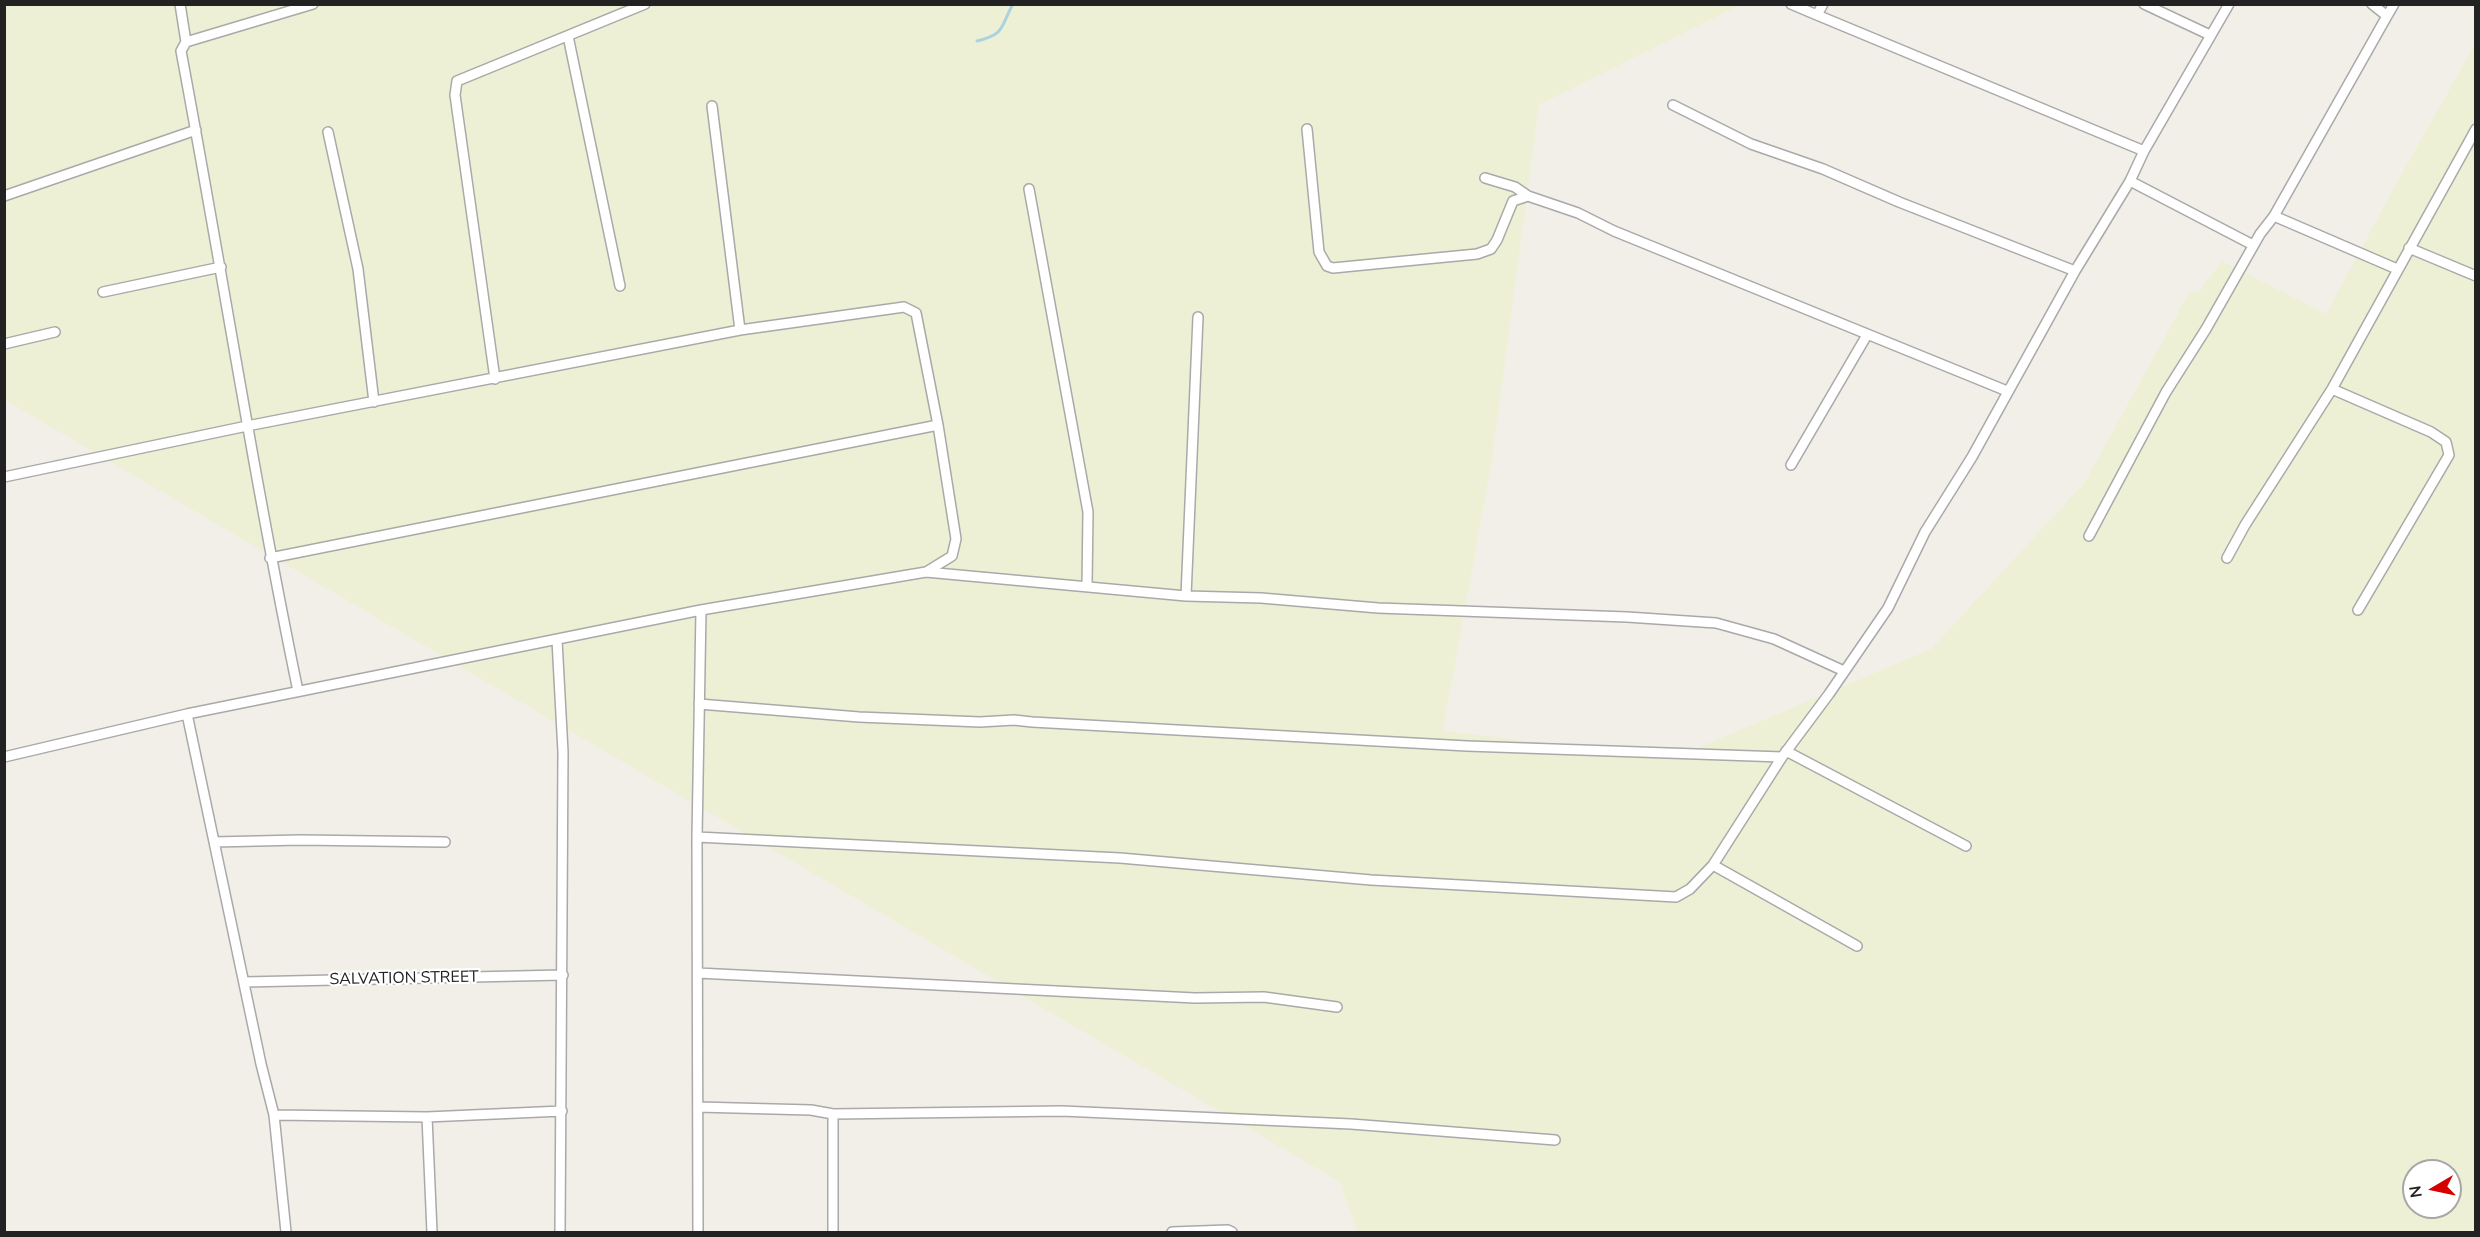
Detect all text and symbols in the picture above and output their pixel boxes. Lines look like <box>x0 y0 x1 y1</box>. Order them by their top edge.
street label: SALVATION STREET <box>329 968 479 990</box>
north arrow <box>2402 1159 2462 1219</box>
text: N <box>2404 1184 2428 1199</box>

